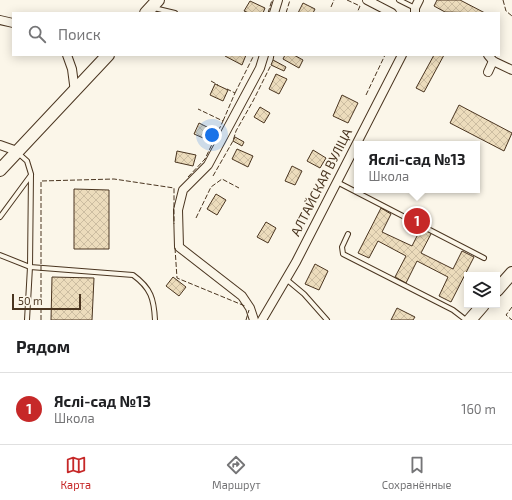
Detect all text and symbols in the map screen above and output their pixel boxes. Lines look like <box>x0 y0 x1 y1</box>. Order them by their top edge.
search box <box>12 12 500 56</box>
icon: search <box>26 23 48 45</box>
text: Поиск <box>58 25 101 43</box>
your location <box>202 125 222 145</box>
street label: АЛТАЙСКАЯ ВУЛІЦА <box>287 125 355 239</box>
popup <box>354 141 480 193</box>
text: Яслі-сад №13 <box>368 150 466 168</box>
text: Школа <box>368 168 409 184</box>
pin: 1 <box>404 206 430 236</box>
map controls <box>464 272 500 308</box>
button: layers <box>464 272 500 308</box>
scale bar <box>12 292 81 311</box>
text: 50 m <box>18 294 43 307</box>
text: Рядом <box>16 336 70 356</box>
text: Яслі-сад №13 <box>54 392 151 410</box>
text: 1 <box>26 401 32 417</box>
text: 160 m <box>461 401 496 417</box>
text: Школа <box>54 410 95 426</box>
tab: Карта <box>61 454 91 491</box>
tab: Маршрут <box>212 454 261 491</box>
tab: Сохранённые <box>382 454 451 491</box>

